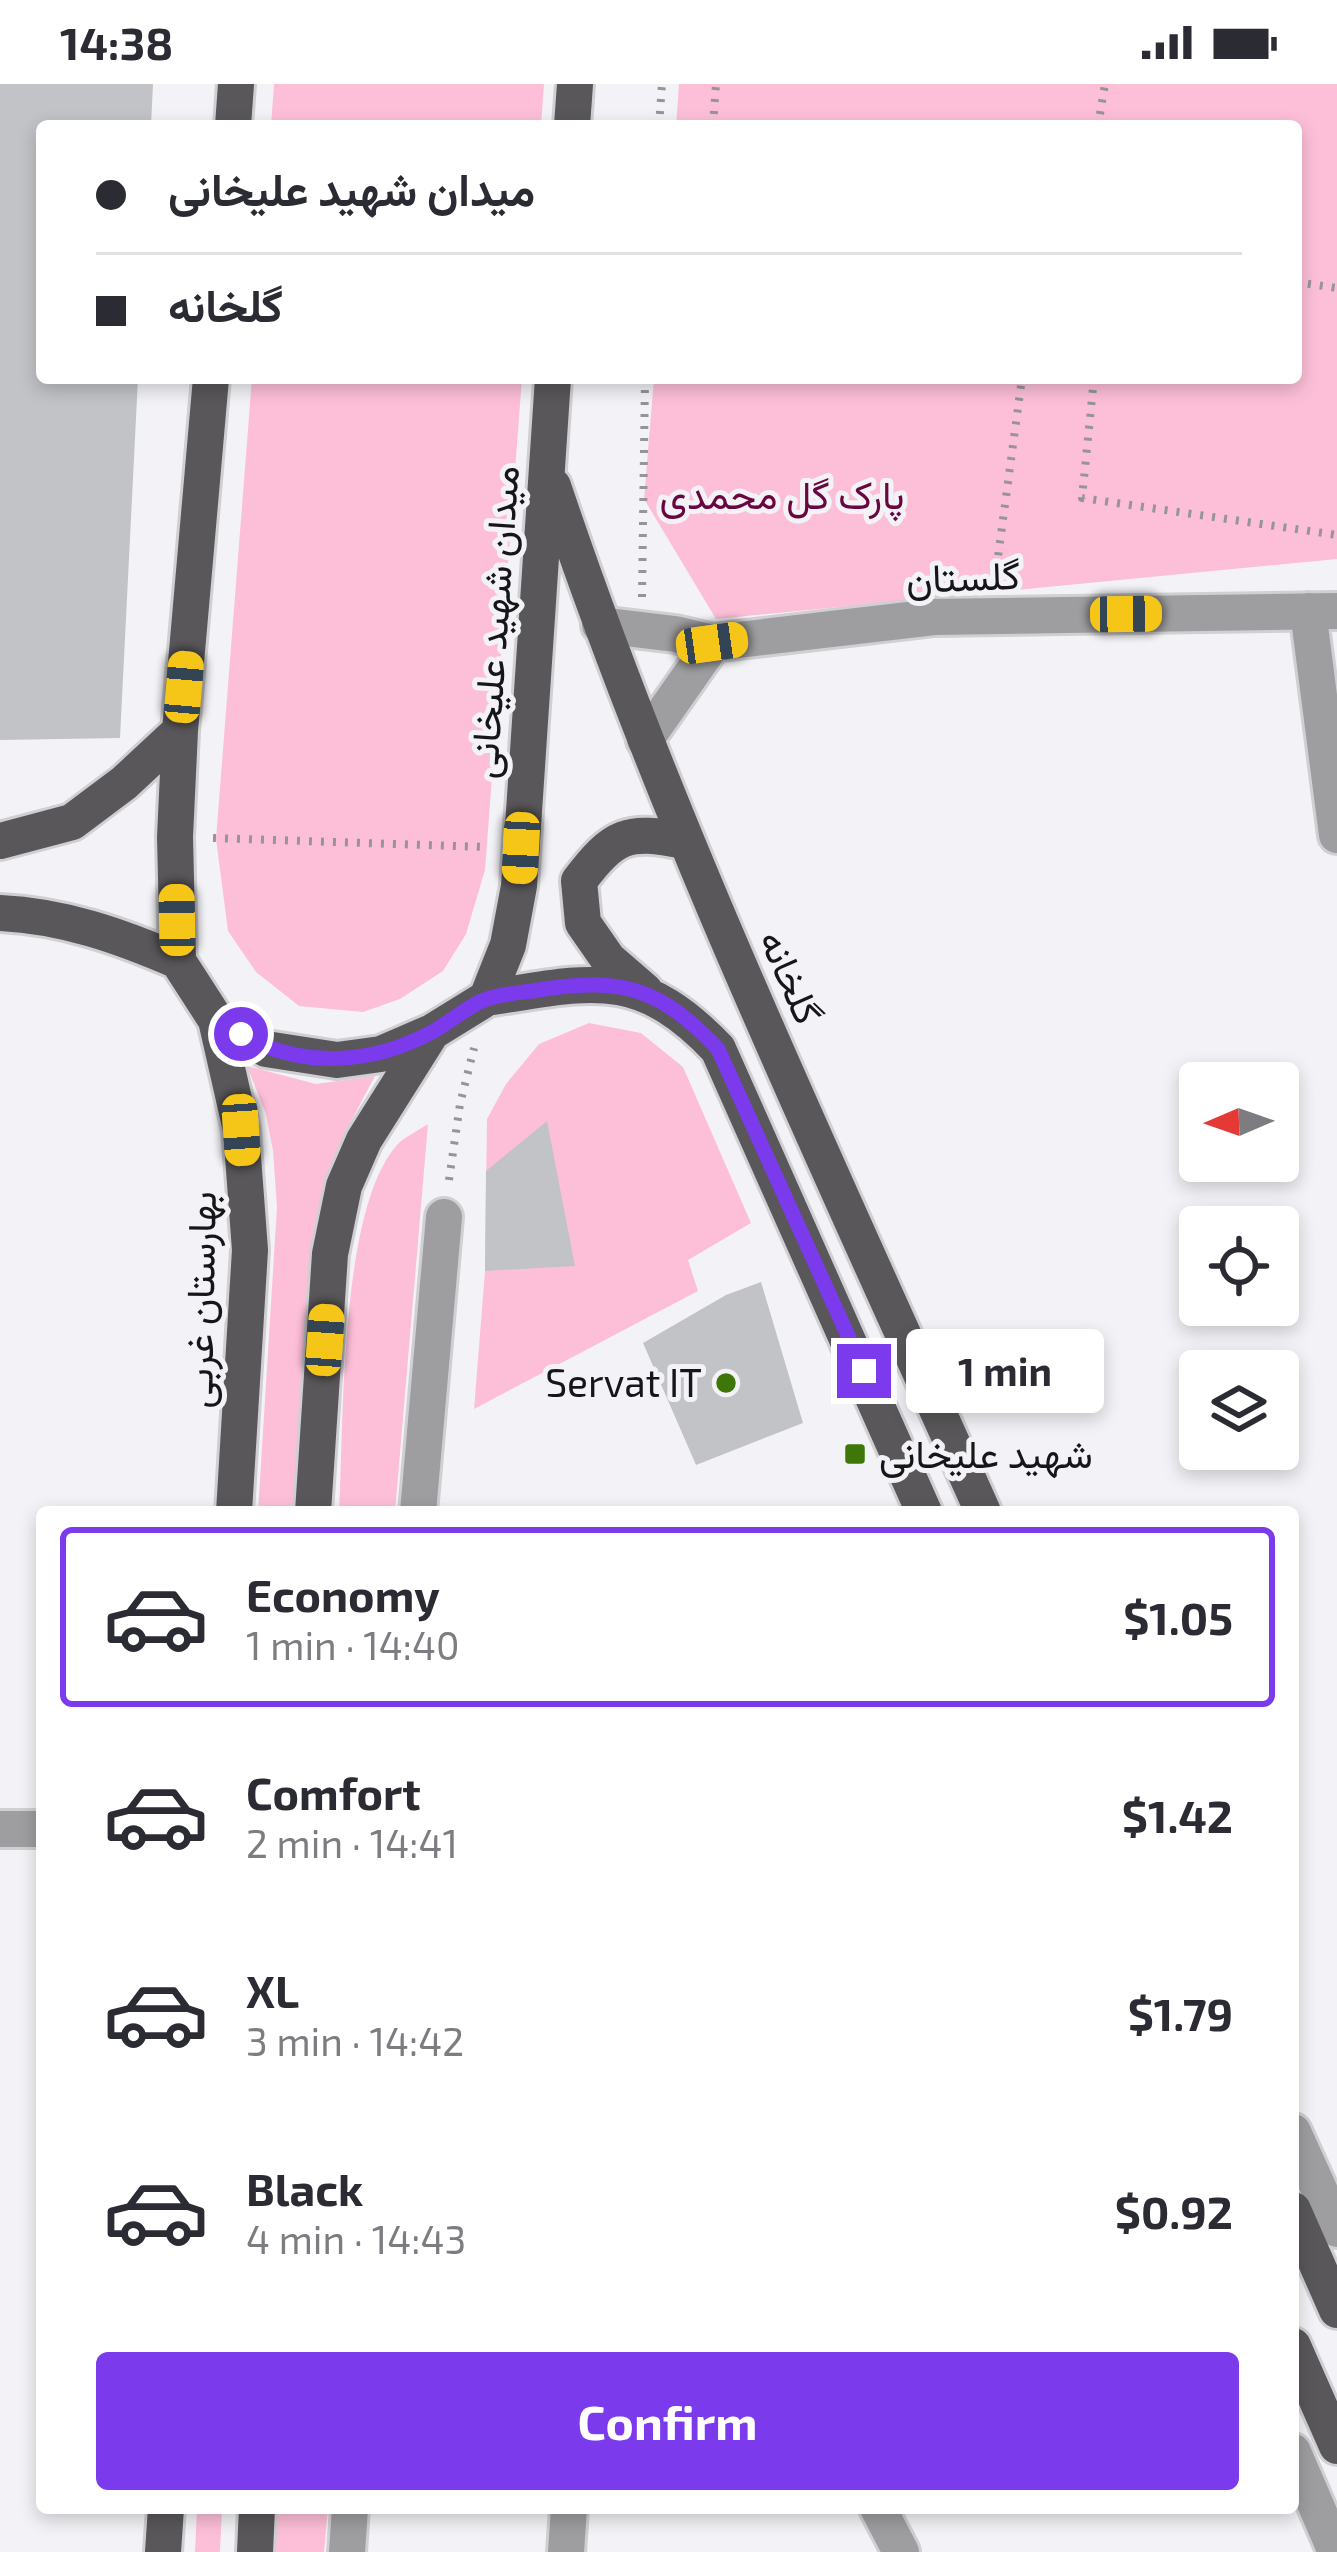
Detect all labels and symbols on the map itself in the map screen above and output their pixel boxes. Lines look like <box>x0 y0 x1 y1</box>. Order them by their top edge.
street label: میدان شهید علیخانی <box>458 464 530 780</box>
park label: پارک گل محمدی <box>659 470 905 522</box>
street label: گلستان <box>905 550 1021 601</box>
car <box>1090 595 1162 633</box>
car <box>674 620 750 666</box>
car <box>163 650 205 724</box>
car <box>501 811 541 885</box>
car <box>158 884 196 956</box>
street label: گلخانه <box>751 922 834 1031</box>
route start <box>214 1007 268 1061</box>
north arrow <box>1179 1062 1299 1182</box>
car <box>221 1093 261 1167</box>
street label: بهارستان غربی <box>173 1191 227 1409</box>
car <box>305 1303 345 1377</box>
callout: 1 min <box>906 1329 1104 1413</box>
route end <box>837 1344 891 1398</box>
place label: Servat IT <box>545 1358 702 1405</box>
marker: Servat IT <box>713 1370 739 1396</box>
place label: شهید علیخانی <box>879 1429 1093 1479</box>
marker: شهید علیخانی <box>842 1441 868 1467</box>

